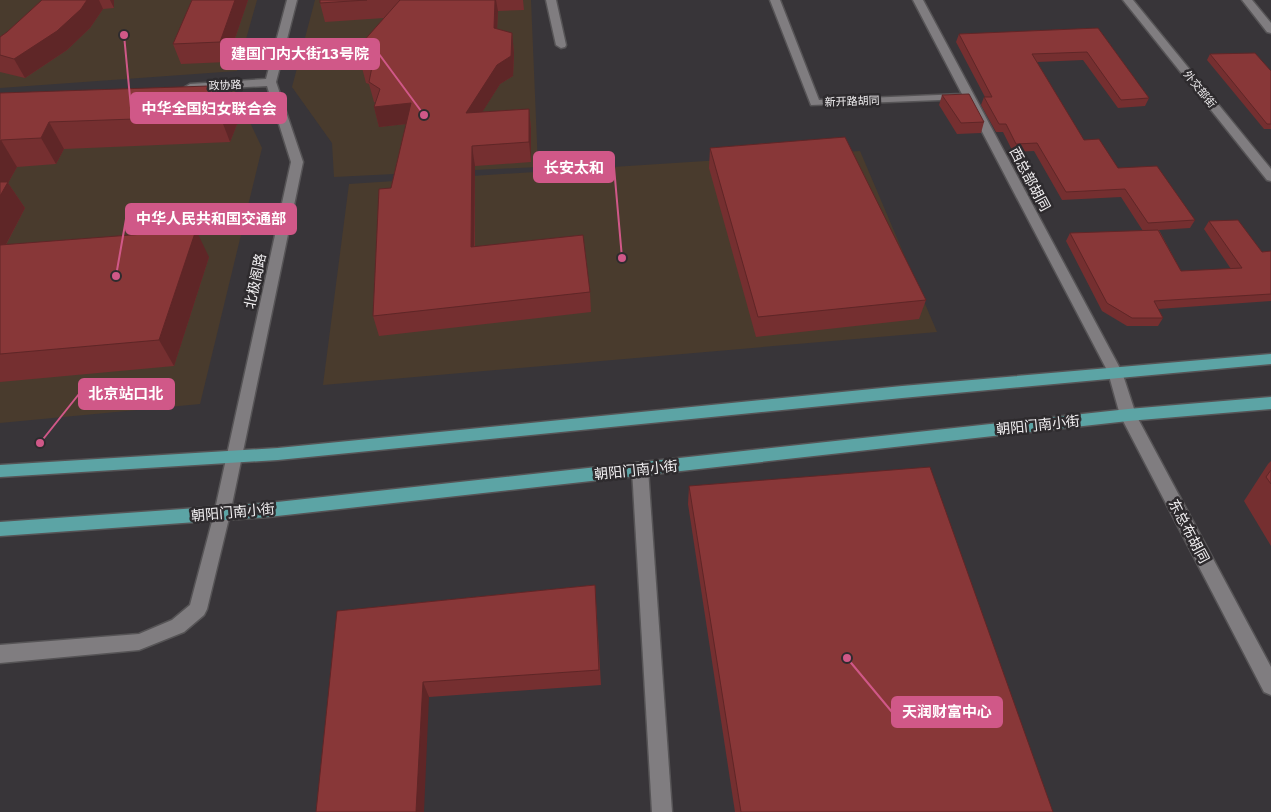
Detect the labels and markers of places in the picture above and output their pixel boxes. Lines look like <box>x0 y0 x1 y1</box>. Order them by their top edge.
callout: 建国门内大街13号院 <box>221 39 379 69</box>
callout: 中华全国妇女联合会 <box>131 93 286 123</box>
callout: 长安太和 <box>534 152 614 182</box>
callout: 中华人民共和国交通部 <box>126 204 296 234</box>
callout: 北京站口北 <box>79 379 174 409</box>
callout: 天润财富中心 <box>892 697 1002 727</box>

